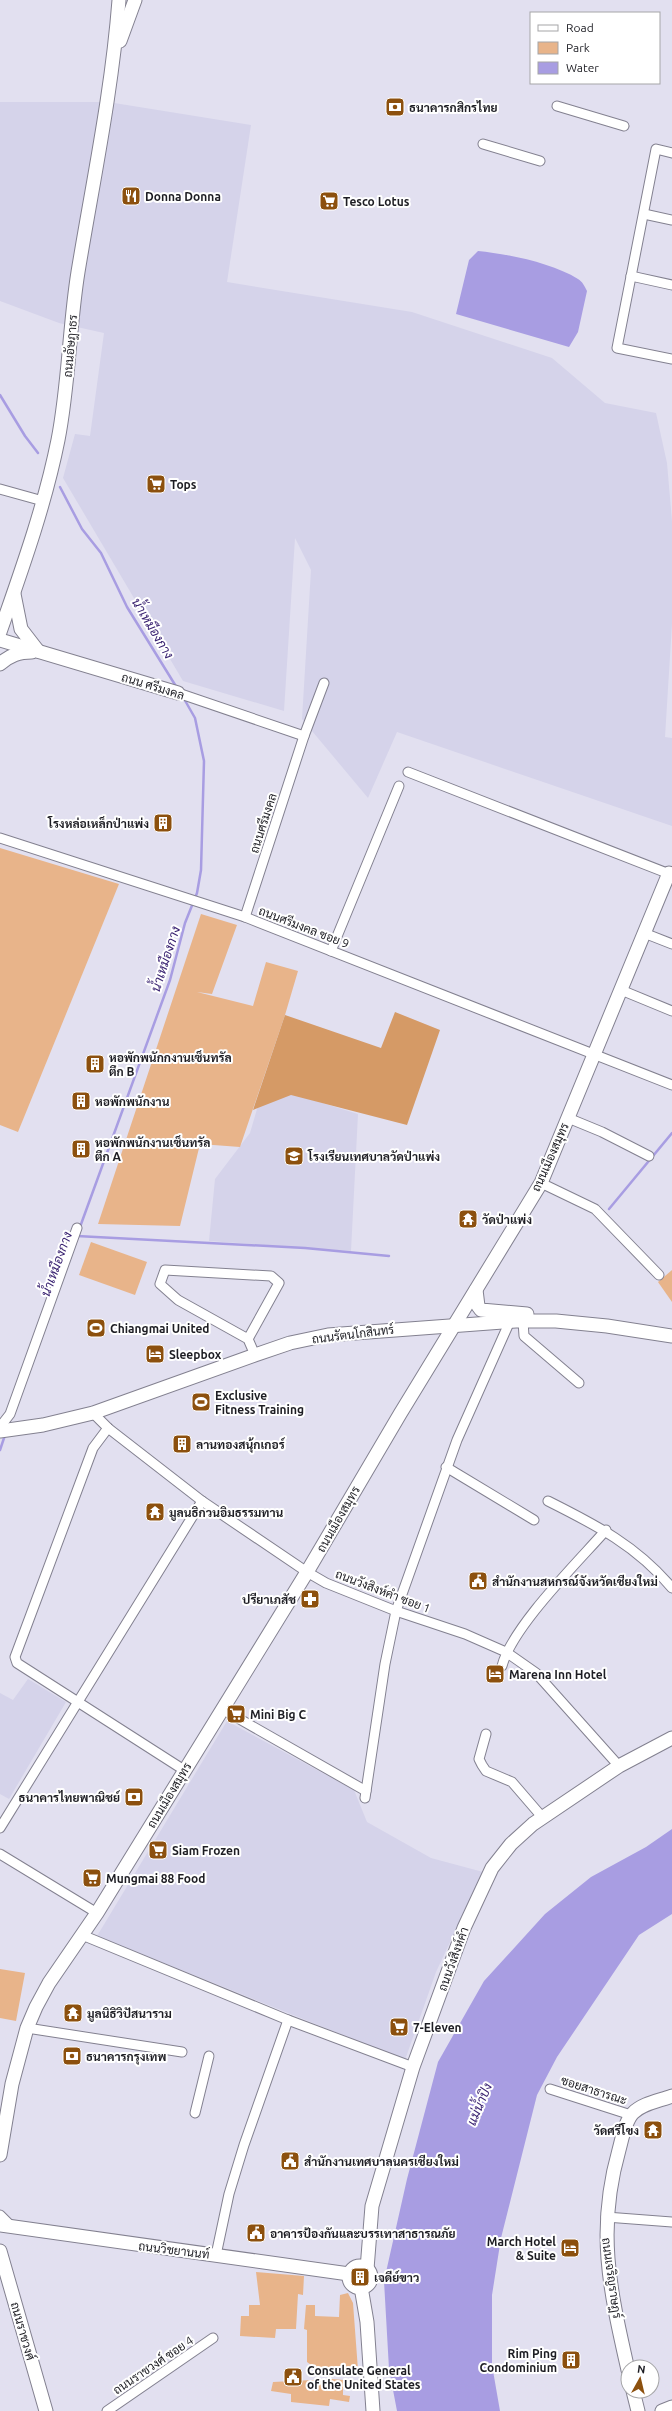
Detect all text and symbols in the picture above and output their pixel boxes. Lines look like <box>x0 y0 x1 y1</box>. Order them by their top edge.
legend <box>530 12 660 84</box>
text: Road <box>566 21 594 34</box>
text: Park <box>566 41 590 54</box>
text: Water <box>566 61 599 74</box>
bank icon: ธนาคารกสิกรไทย <box>384 96 406 118</box>
place label: ธนาคารกสิกรไทย <box>409 100 498 114</box>
restaurant icon: Donna Donna <box>120 185 142 207</box>
place label: Donna Donna <box>145 190 221 203</box>
supermarket icon: Tesco Lotus <box>318 190 340 212</box>
place label: Tesco Lotus <box>343 195 410 208</box>
street label: ถนนอัษฎาธร <box>61 314 81 378</box>
supermarket icon: Tops <box>145 473 167 495</box>
place label: Tops <box>170 478 197 491</box>
water label: น้ำเหมืองกาง <box>129 593 181 661</box>
street label: ถนน ศรีมงคล <box>120 669 186 702</box>
street label: ถนนศรีมงคล <box>246 791 279 855</box>
building icon: โรงหล่อเหล็กป่าแพ่ง <box>152 812 174 834</box>
place label: โรงหล่อเหล็กป่าแพ่ง <box>47 816 149 830</box>
street label: ถนนศรีมงคล ซอย 9 <box>257 903 351 950</box>
water label: น้ำเหมืองกาง <box>143 923 182 994</box>
place label: หอพักพนักกงานเซ็นทรัล ตึก B <box>109 1050 232 1078</box>
building icon: หอพักพนักกงานเซ็นทรัล ตึก B <box>84 1053 106 1075</box>
building icon: หอพักพนักงาน <box>70 1090 92 1112</box>
place label: หอพักพนักงาน <box>95 1095 170 1108</box>
street label: ถนนเมืองสมุทร <box>529 1120 574 1195</box>
place label: หอพักพนักงานเซ็นทรัล ตึก A <box>95 1135 211 1163</box>
building icon: หอพักพนักงานเซ็นทรัล ตึก A <box>70 1138 92 1160</box>
school or university icon: โรงเรียนเทศบาลวัดป่าแพ่ง <box>283 1145 305 1167</box>
place label: โรงเรียนเทศบาลวัดป่าแพ่ง <box>307 1149 440 1163</box>
temple icon: วัดป่าแพ่ง <box>457 1208 479 1230</box>
place label: วัดป่าแพ่ง <box>482 1213 532 1226</box>
water label: น้ำเหมืองกาง <box>33 1228 74 1298</box>
sports icon: Chiangmai United <box>85 1317 107 1339</box>
street label: ถนนรัตนโกสินทร์ <box>311 1321 395 1345</box>
place label: Chiangmai United <box>110 1322 210 1335</box>
hotel icon: Sleepbox <box>144 1343 166 1365</box>
place label: Sleepbox <box>169 1348 222 1361</box>
place label: Exclusive Fitness Training <box>215 1389 304 1416</box>
sports icon: Exclusive Fitness Training <box>190 1391 212 1413</box>
building icon: ลานทองสนุ้กเกอร์ <box>171 1433 193 1455</box>
place label: ลานทองสนุ้กเกอร์ <box>196 1437 286 1453</box>
street label: ถนนเมืองสมุทร <box>314 1484 365 1556</box>
temple icon: มูลนธิกวนอิมธรรมทาน <box>144 1501 166 1523</box>
place label: มูลนธิกวนอิมธรรมทาน <box>169 1506 284 1521</box>
street label: ถนนวังสิงห์คำ ซอย 1 <box>334 1566 433 1615</box>
public building icon: สำนักงานสหกรณ์จังหวัดเชียงใหม่ <box>467 1570 489 1592</box>
place label: สำนักงานสหกรณ์จังหวัดเชียงใหม่ <box>492 1574 658 1588</box>
pharmacy icon: ปรียาเภสัช <box>299 1588 321 1610</box>
place label: ปรียาเภสัช <box>242 1592 296 1606</box>
hotel icon: Marena Inn Hotel <box>484 1663 506 1685</box>
place label: Marena Inn Hotel <box>509 1668 607 1681</box>
supermarket icon: Mini Big C <box>225 1703 247 1725</box>
place label: Mini Big C <box>250 1708 306 1721</box>
street label: ถนนเมืองสมุทร <box>144 1760 196 1832</box>
bank icon: ธนาคารไทยพาณิชย์ <box>123 1786 145 1808</box>
place label: ธนาคารไทยพาณิชย์ <box>18 1790 121 1804</box>
supermarket icon: Siam Frozen <box>147 1839 169 1861</box>
place label: Siam Frozen <box>172 1844 240 1857</box>
supermarket icon: Mungmai 88 Food <box>81 1867 103 1889</box>
place label: Mungmai 88 Food <box>106 1872 206 1885</box>
street label: ถนนวังสิงห์คำ <box>435 1925 471 1993</box>
temple icon: มูลนิธิวิปัสนาราม <box>62 2002 84 2024</box>
place label: มูลนิธิวิปัสนาราม <box>87 2007 172 2022</box>
supermarket icon: 7-Eleven <box>388 2016 410 2038</box>
place label: 7-Eleven <box>413 2021 462 2034</box>
bank icon: ธนาคารกรุงเทพ <box>61 2045 83 2067</box>
place label: ธนาคารกรุงเทพ <box>86 2050 166 2065</box>
street label: ซอยสาธารณะ <box>559 2073 629 2107</box>
water label: แม่น้ำปิง <box>459 2079 494 2127</box>
temple icon: วัดศรีโขง <box>642 2119 664 2141</box>
place label: วัดศรีโขง <box>593 2123 639 2137</box>
public building icon: สำนักงานเทศบาลนครเชียงใหม่ <box>279 2150 301 2172</box>
place label: สำนักงานเทศบาลนครเชียงใหม่ <box>304 2154 459 2168</box>
public building icon: อาคารป้องกันและบรรเทาสาธารณภัย <box>245 2222 267 2244</box>
place label: อาคารป้องกันและบรรเทาสาธารณภัย <box>270 2227 456 2240</box>
place label: March Hotel & Suite <box>487 2235 556 2262</box>
hotel icon: March Hotel & Suite <box>559 2237 581 2259</box>
street label: ถนนเจริญราษฎร์ <box>598 2237 625 2320</box>
street label: ถนนวิชยานนท์ <box>138 2238 210 2261</box>
building icon: เจดีย์ขาว <box>349 2266 371 2288</box>
place label: เจดีย์ขาว <box>374 2270 419 2284</box>
street label: ถนนราชวงศ์ <box>8 2300 38 2362</box>
street label: ถนนราชวงศ์ ซอย 4 <box>110 2333 196 2397</box>
place label: Rim Ping Condominium <box>479 2347 557 2374</box>
building icon: Rim Ping Condominium <box>560 2349 582 2371</box>
north arrow <box>620 2359 660 2399</box>
text: N <box>636 2363 646 2376</box>
place label: Consulate General of the United States <box>307 2364 421 2391</box>
public building icon: Consulate General of the United States <box>282 2366 304 2388</box>

